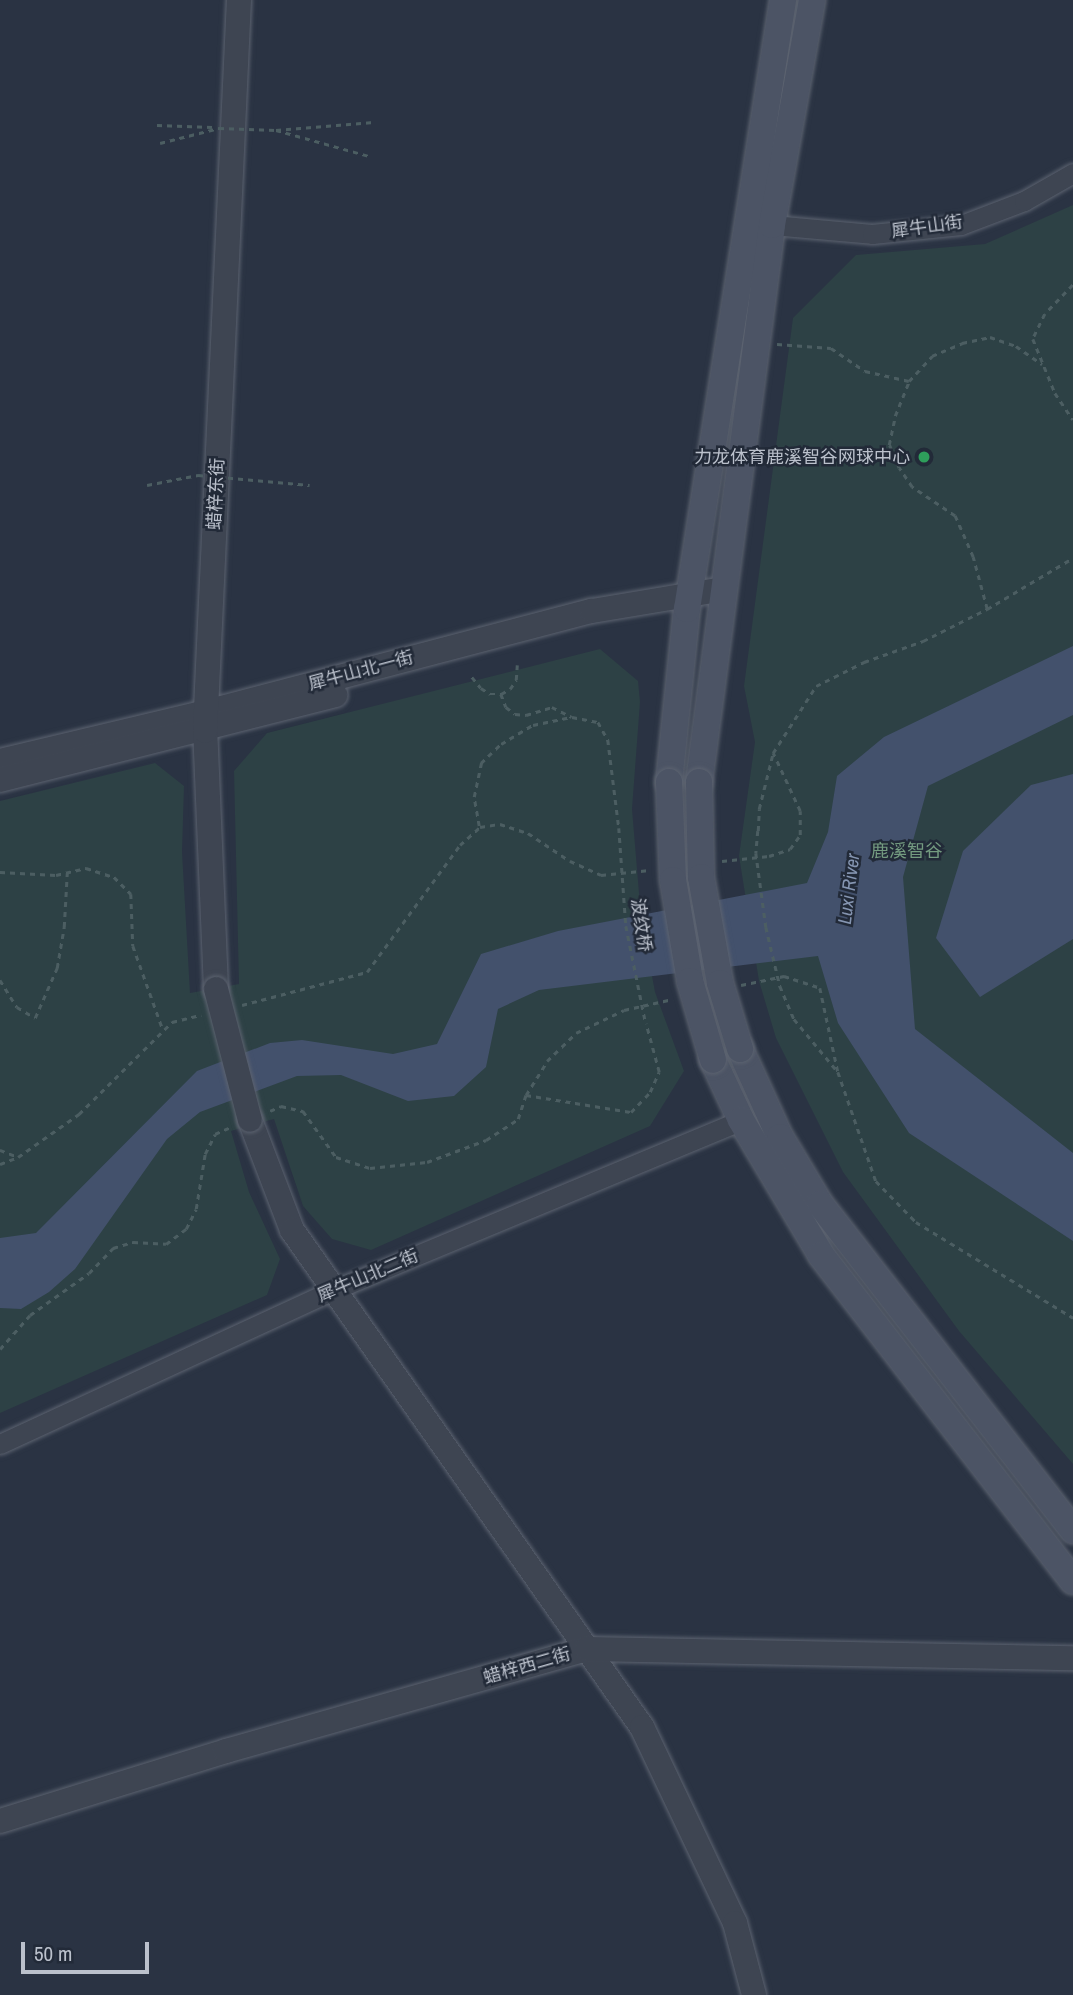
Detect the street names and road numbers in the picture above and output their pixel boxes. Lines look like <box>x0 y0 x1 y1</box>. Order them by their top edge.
street label: 犀牛山街 <box>890 211 964 243</box>
street label: 蜡梓东街 <box>203 457 229 531</box>
street label: 犀牛山北一街 <box>306 647 416 695</box>
street label: 波纹桥 <box>627 897 655 953</box>
street label: 犀牛山北二街 <box>314 1245 422 1307</box>
street label: 蜡梓西二街 <box>481 1643 573 1689</box>

